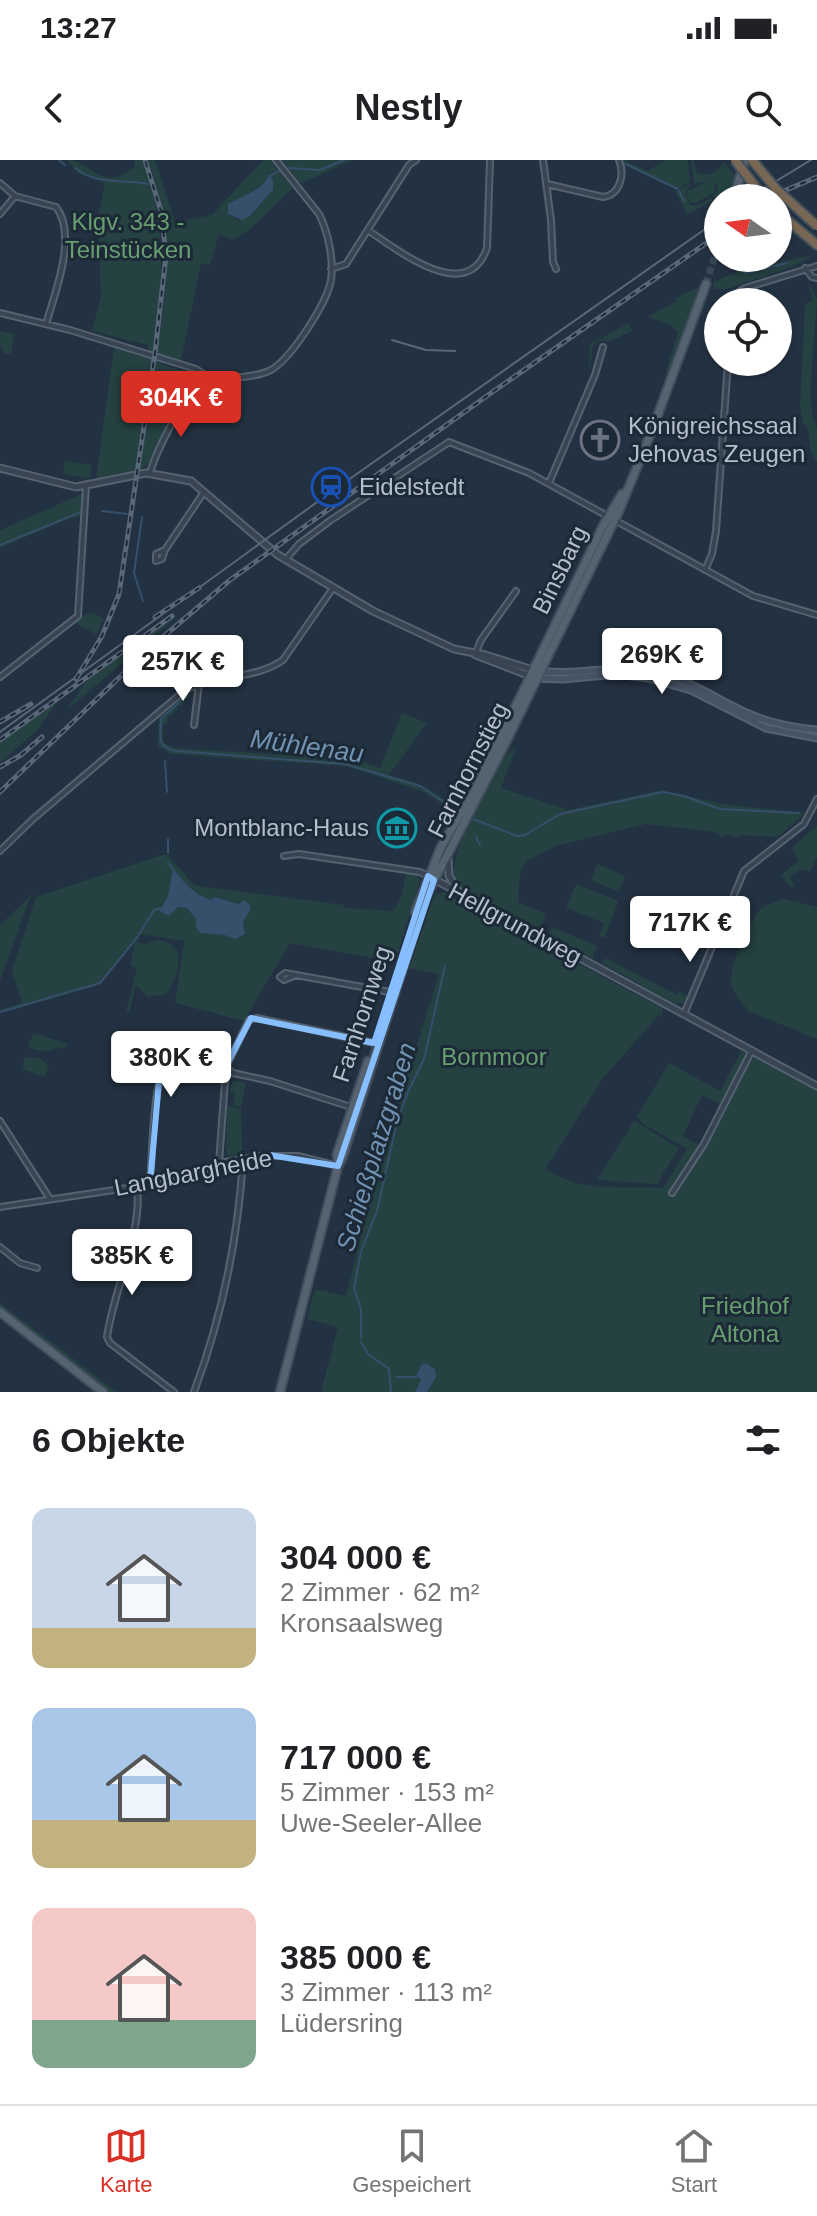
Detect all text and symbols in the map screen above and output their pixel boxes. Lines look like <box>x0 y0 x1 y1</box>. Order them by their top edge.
text: 13:27 <box>40 11 117 44</box>
icon: back <box>32 86 76 130</box>
icon: search <box>741 86 785 130</box>
text: Nestly <box>354 87 463 128</box>
north arrow <box>704 184 792 272</box>
map controls <box>704 184 792 376</box>
park label: Klgv. 343 - Teinstücken <box>65 208 191 263</box>
button: locate <box>704 288 792 376</box>
pin: 304K € <box>116 371 246 439</box>
text: 304K € <box>139 382 223 412</box>
place label: Königreichssaal Jehovas Zeugen <box>628 412 805 467</box>
church icon: Königreichssaal Jehovas Zeugen <box>579 419 621 461</box>
station icon: Eidelstedt <box>310 466 352 508</box>
place label: Eidelstedt <box>359 473 465 500</box>
street label: Binsbarg <box>527 521 592 618</box>
pin: 269K € <box>597 628 727 696</box>
pin: 257K € <box>118 635 248 703</box>
text: 269K € <box>620 639 704 669</box>
text: 257K € <box>141 646 225 676</box>
street label: Farnhornstieg <box>422 698 513 842</box>
water label: Mühlenau <box>248 723 366 769</box>
museum icon: Montblanc-Haus <box>376 807 418 849</box>
place label: Montblanc-Haus <box>194 814 369 841</box>
street label: Hellgrundweg <box>444 877 586 970</box>
pin: 717K € <box>625 896 755 964</box>
text: 717K € <box>648 907 732 937</box>
street label: Farnhornweg <box>327 942 396 1085</box>
pin: 380K € <box>106 1031 236 1099</box>
water label: Schießplatzgraben <box>330 1039 422 1255</box>
text: 380K € <box>129 1042 213 1072</box>
park label: Bornmoor <box>441 1043 547 1070</box>
street label: Langbargheide <box>112 1144 274 1201</box>
pin: 385K € <box>67 1229 197 1297</box>
text: 385K € <box>90 1240 174 1270</box>
park label: Friedhof Altona <box>701 1292 789 1347</box>
icon: filters <box>741 1418 785 1462</box>
text: 6 Objekte <box>32 1421 185 1459</box>
text: 304 000 € <box>280 1538 431 1576</box>
icon: home <box>96 1540 192 1636</box>
text: 2 Zimmer · 62 m² <box>280 1577 479 1607</box>
text: Kronsaalsweg <box>280 1608 443 1638</box>
text: 717 000 € <box>280 1738 431 1776</box>
icon: home <box>96 1740 192 1836</box>
text: 5 Zimmer · 153 m² <box>280 1777 494 1807</box>
text: Uwe-Seeler-Allee <box>280 1808 482 1838</box>
text: 385 000 € <box>280 1938 431 1976</box>
icon: home <box>96 1940 192 2036</box>
text: 3 Zimmer · 113 m² <box>280 1977 492 2007</box>
text: Lüdersring <box>280 2008 403 2038</box>
tab: Karte <box>100 2124 152 2198</box>
tab: Gespeichert <box>352 2124 471 2198</box>
tab: Start <box>671 2124 717 2198</box>

